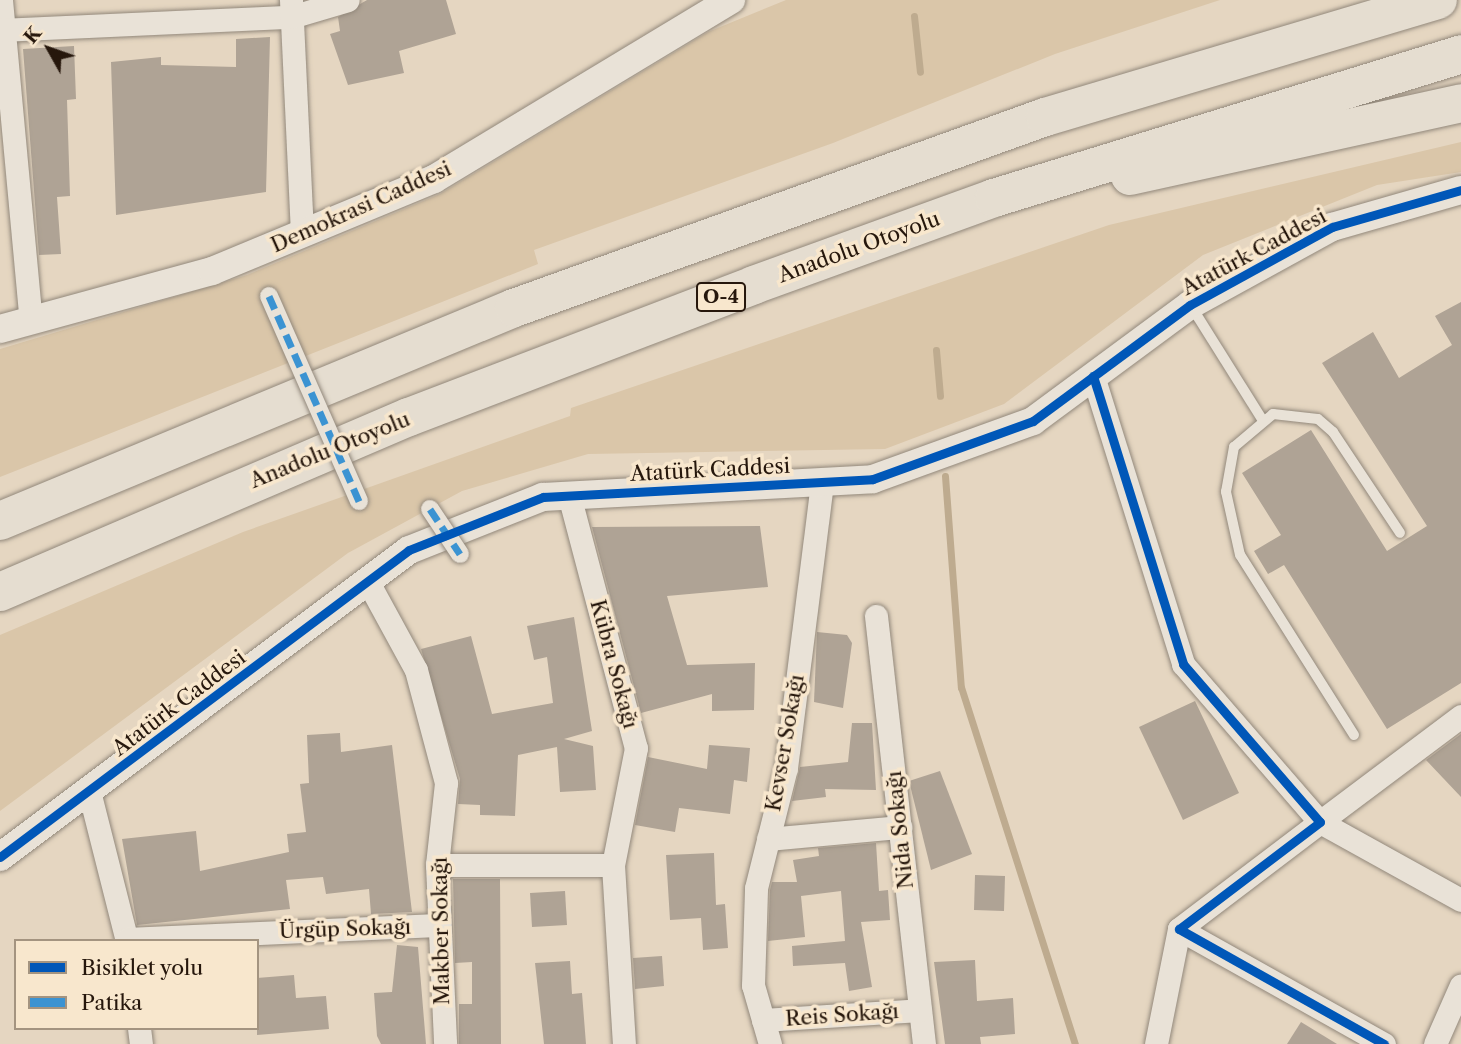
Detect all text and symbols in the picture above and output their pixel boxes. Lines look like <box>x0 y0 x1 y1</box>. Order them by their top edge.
north arrow <box>14 14 84 84</box>
text: K <box>19 22 46 48</box>
street label: Demokrasi Caddesi <box>267 156 455 258</box>
street label: Atatürk Caddesi <box>1177 203 1331 301</box>
street label: Anadolu Otoyolu <box>775 206 943 288</box>
road number: O-4 <box>695 282 747 312</box>
street label: Anadolu Otoyolu <box>246 406 414 494</box>
street label: Atatürk Caddesi <box>629 453 791 487</box>
street label: Kübra Sokağı <box>585 597 643 731</box>
street label: Atatürk Caddesi <box>107 645 251 761</box>
street label: Kevser Sokağı <box>761 672 809 814</box>
street label: Nida Sokağı <box>881 770 919 890</box>
street label: Makber Sokağı <box>427 856 455 1006</box>
street label: Ürgüp Sokağı <box>279 914 411 944</box>
legend <box>14 939 259 1030</box>
text: Bisiklet yolu <box>81 955 203 980</box>
text: Patika <box>81 990 142 1015</box>
street label: Reis Sokağı <box>784 998 900 1032</box>

